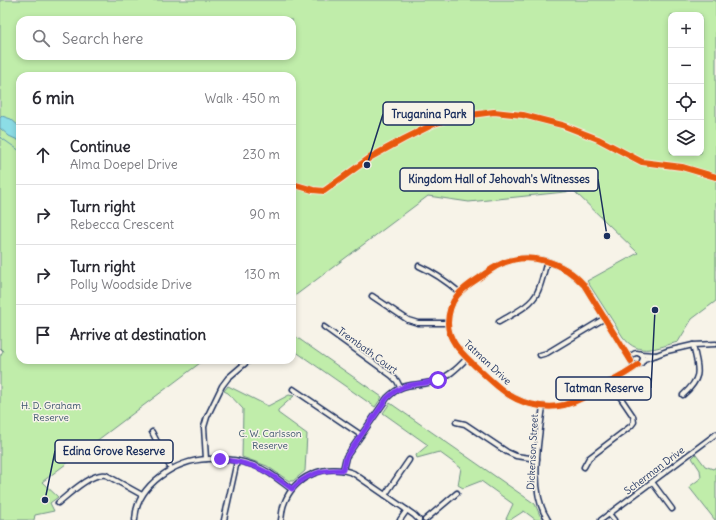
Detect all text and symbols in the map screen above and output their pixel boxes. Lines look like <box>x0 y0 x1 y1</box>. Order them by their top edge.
map controls <box>668 12 704 156</box>
button: + <box>668 12 704 48</box>
search box <box>16 16 296 60</box>
icon: search <box>30 27 52 49</box>
text: Search here <box>62 29 143 48</box>
button: − <box>668 48 704 84</box>
button: locate <box>668 84 704 120</box>
text: 6 min <box>32 87 74 109</box>
text: Walk · 450 m <box>205 90 280 107</box>
callout: Truganina Park <box>383 102 474 125</box>
text: Truganina Park <box>391 107 467 122</box>
button: layers <box>668 120 704 156</box>
text: Continue <box>70 137 131 156</box>
icon: ahead <box>32 144 54 166</box>
text: 230 m <box>242 146 280 163</box>
text: Alma Doepel Drive <box>70 156 178 173</box>
callout: Kingdom Hall of Jehovah's Witnesses <box>400 168 598 191</box>
text: Kingdom Hall of Jehovah's Witnesses <box>408 172 590 187</box>
text: Turn right <box>70 197 135 216</box>
icon: right <box>32 204 54 226</box>
text: 90 m <box>249 206 280 223</box>
text: Rebecca Crescent <box>70 216 174 233</box>
text: Turn right <box>70 257 135 276</box>
icon: right <box>32 264 54 286</box>
text: 130 m <box>244 266 280 283</box>
text: Polly Woodside Drive <box>70 276 192 293</box>
icon: arrive <box>32 324 54 346</box>
street label: Trembath Court <box>335 324 401 377</box>
text: Arrive at destination <box>70 325 206 344</box>
street label: Tatman Drive <box>461 337 514 388</box>
route start <box>429 371 447 389</box>
callout: Tatman Reserve <box>556 377 651 400</box>
text: Tatman Reserve <box>564 381 644 395</box>
park label: H. D. Graham Reserve <box>21 399 81 424</box>
street label: Dickenson Street <box>524 413 541 490</box>
park label: C. W. Carlsson Reserve <box>238 427 302 452</box>
callout: Edina Grove Reserve <box>55 440 173 463</box>
street label: Scherman Drive <box>622 443 687 497</box>
text: Edina Grove Reserve <box>63 444 165 458</box>
route end <box>211 450 229 468</box>

